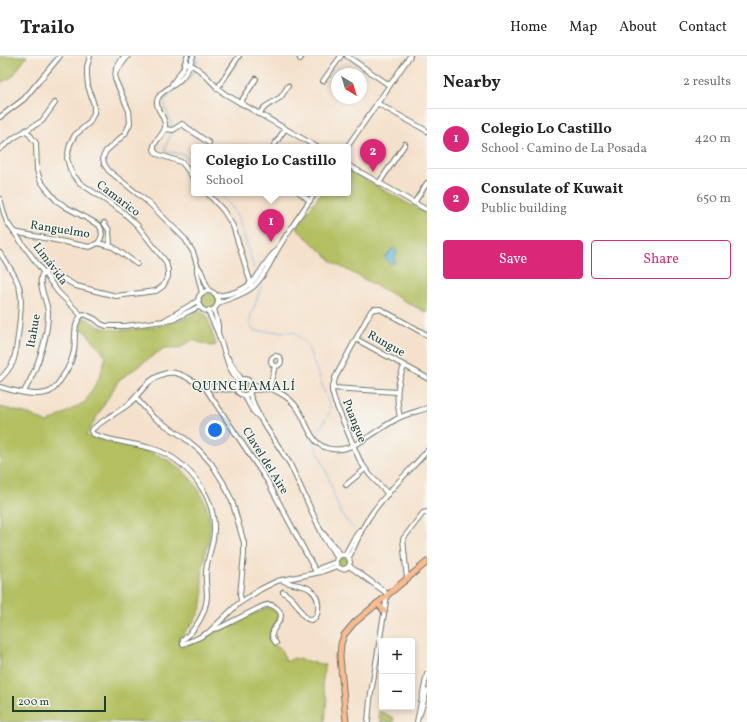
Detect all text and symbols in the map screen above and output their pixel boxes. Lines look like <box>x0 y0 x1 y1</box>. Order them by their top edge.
text: Trailo <box>20 15 75 41</box>
text: Home <box>510 18 547 37</box>
text: Map <box>569 18 597 37</box>
text: About <box>619 18 657 37</box>
text: Contact <box>679 18 727 37</box>
north arrow <box>331 68 367 104</box>
text: Nearby <box>443 71 501 94</box>
text: 2 results <box>683 73 731 91</box>
text: Colegio Lo Castillo <box>481 119 612 140</box>
text: 1 <box>453 130 459 148</box>
text: 420 m <box>694 130 731 148</box>
pin: 2 <box>360 139 386 172</box>
text: School · Camino de La Posada <box>481 140 647 158</box>
popup <box>191 144 351 196</box>
text: Colegio Lo Castillo <box>206 151 336 172</box>
text: School <box>206 172 244 190</box>
street label: Camarico <box>93 177 143 221</box>
text: Consulate of Kuwait <box>481 179 623 200</box>
text: 2 <box>453 190 459 208</box>
text: 650 m <box>697 190 731 208</box>
text: Public building <box>481 200 567 218</box>
pin: 1 <box>258 209 284 242</box>
street label: Ranguelmo <box>29 217 91 243</box>
street label: Limávida <box>29 240 71 289</box>
button: Save <box>443 240 583 279</box>
button: Share <box>591 240 731 279</box>
street label: Itahue <box>23 313 45 349</box>
street label: Rungue <box>364 327 408 361</box>
district label: QUINCHAMALÍ <box>192 378 296 396</box>
street label: Puangue <box>338 397 370 445</box>
your location <box>205 420 225 440</box>
street label: Clavel del Aire <box>238 424 292 498</box>
map controls <box>379 638 415 710</box>
button: + <box>379 638 415 674</box>
button: − <box>379 674 415 710</box>
scale bar <box>12 694 106 713</box>
text: 200 m <box>18 695 49 710</box>

